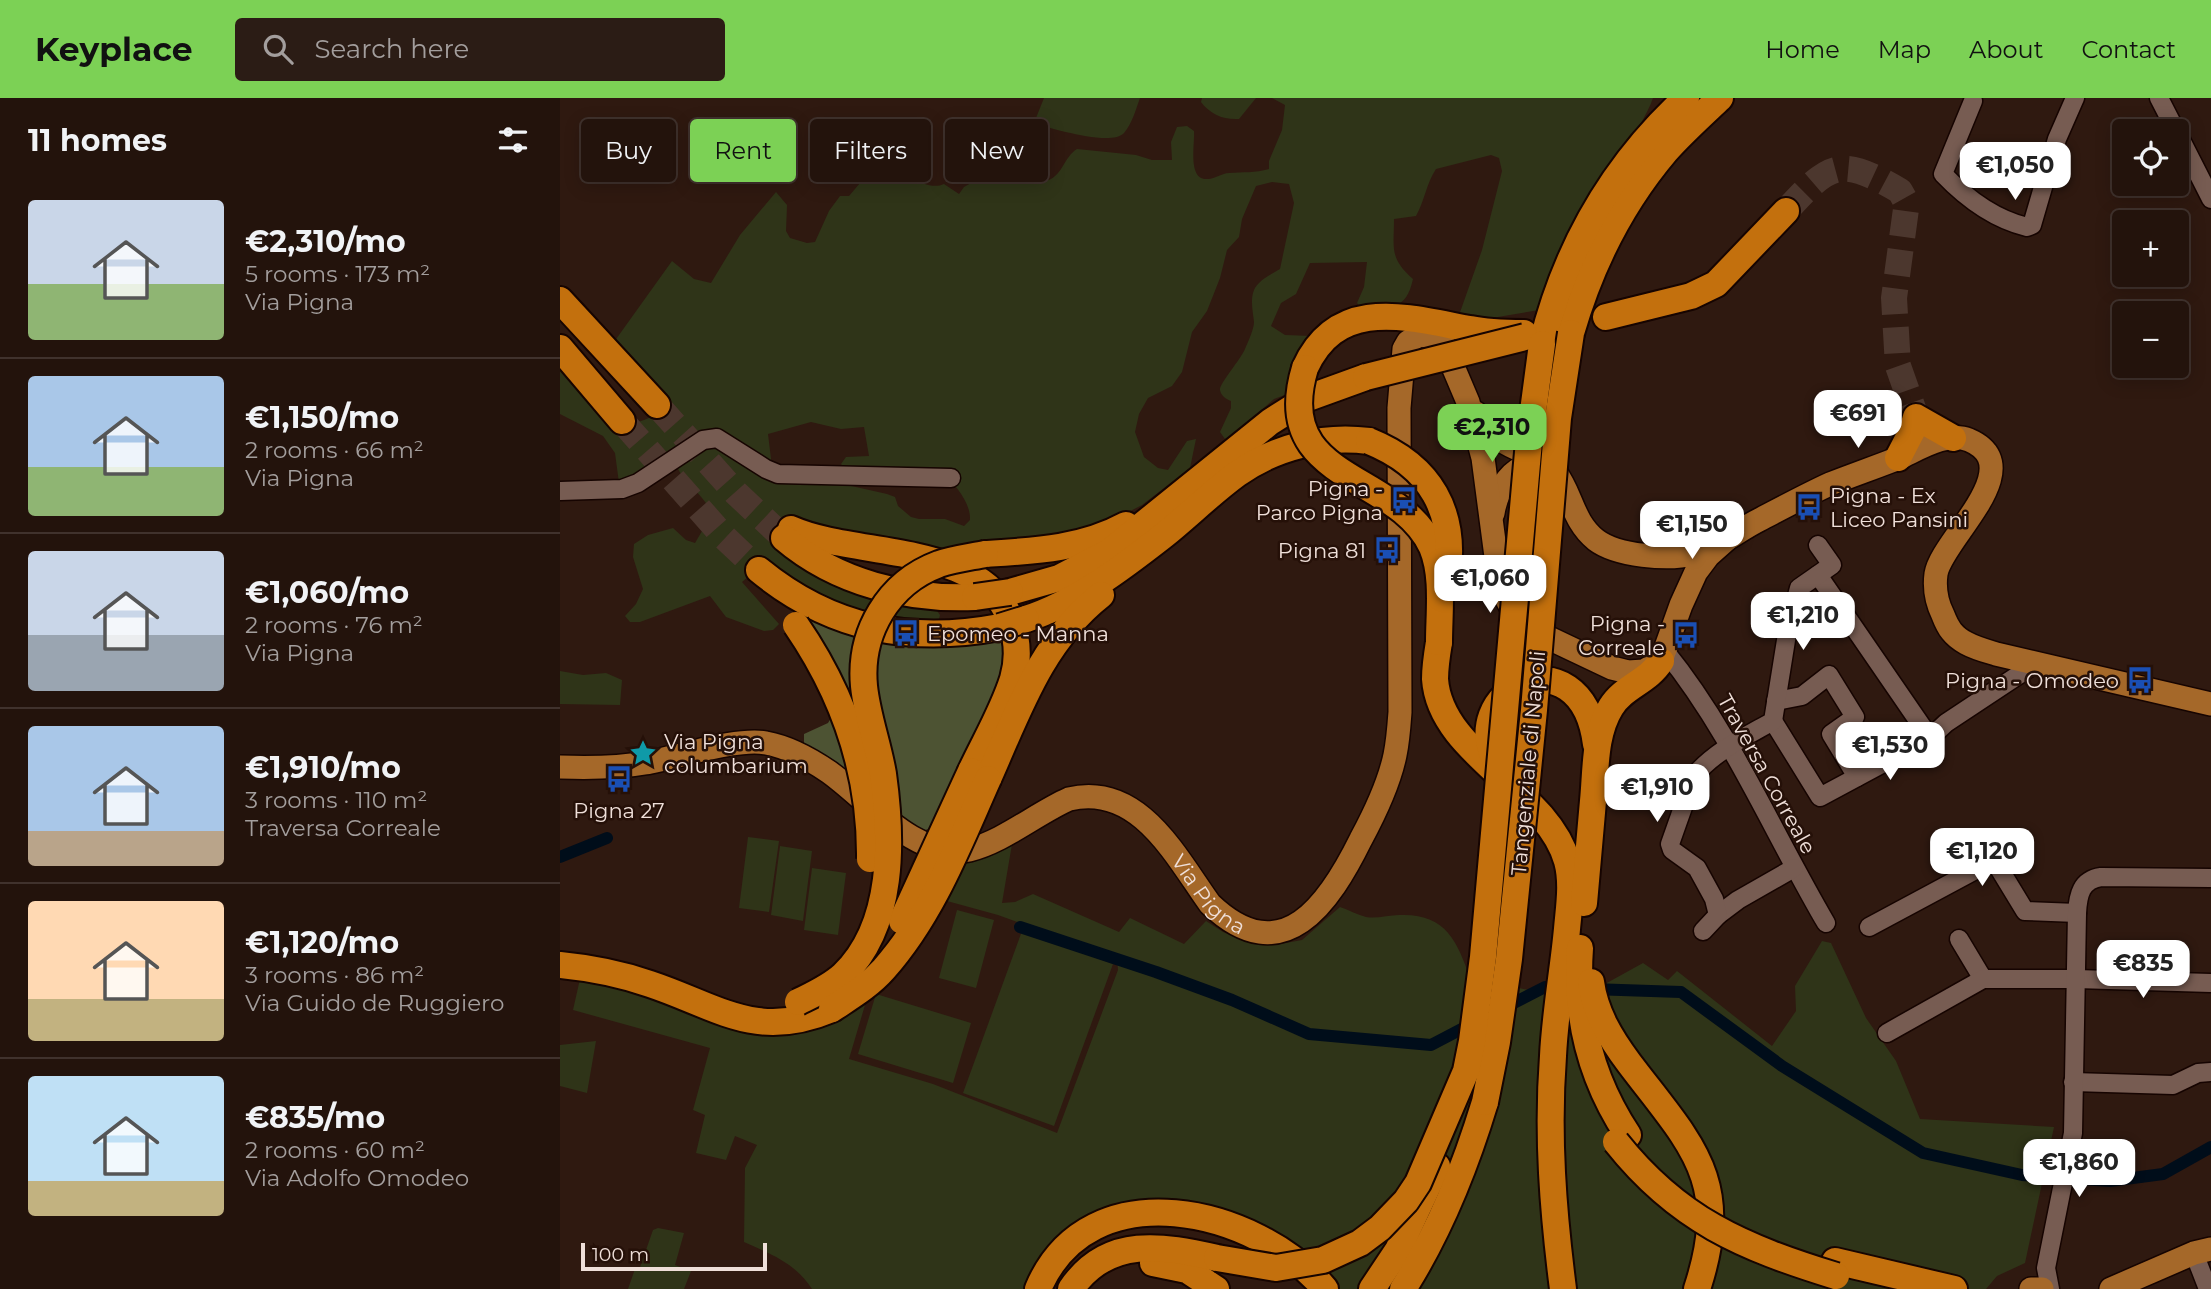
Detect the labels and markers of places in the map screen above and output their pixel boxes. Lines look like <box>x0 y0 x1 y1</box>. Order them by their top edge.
pin: €1,050 <box>1958 142 2072 202</box>
pin: €691 <box>1817 390 1899 450</box>
pin: €2,310 <box>1435 404 1549 464</box>
place label: Pigna - Parco Pigna <box>1256 476 1383 525</box>
place label: Pigna - Ex Liceo Pansini <box>1830 483 1968 532</box>
bus stop icon: Pigna - Parco Pigna <box>1389 485 1419 515</box>
bus stop icon: Pigna - Ex Liceo Pansini <box>1794 492 1824 522</box>
pin: €1,150 <box>1635 502 1749 561</box>
bus stop icon: Pigna 81 <box>1372 535 1402 565</box>
place label: Pigna 81 <box>1278 538 1366 563</box>
pin: €1,060 <box>1433 556 1547 615</box>
pin: €1,210 <box>1746 592 1860 652</box>
place label: Pigna - Correale <box>1578 611 1665 660</box>
bus stop icon: Epomeo - Manna <box>891 618 921 648</box>
bus stop icon: Pigna - Correale <box>1671 620 1701 650</box>
place label: Epomeo - Manna <box>927 621 1109 646</box>
bus stop icon: Pigna - Omodeo <box>2125 665 2155 695</box>
place label: Pigna - Omodeo <box>1945 668 2119 693</box>
pin: €1,530 <box>1833 722 1947 782</box>
place label: Via Pigna columbarium <box>664 729 808 778</box>
place icon: Via Pigna columbarium <box>628 738 658 768</box>
bus stop icon: Pigna 27 <box>604 764 634 794</box>
pin: €1,910 <box>1600 764 1714 824</box>
place label: Pigna 27 <box>573 798 665 823</box>
pin: €1,120 <box>1925 828 2039 888</box>
pin: €835 <box>2102 940 2184 1000</box>
pin: €1,860 <box>2022 1140 2136 1199</box>

